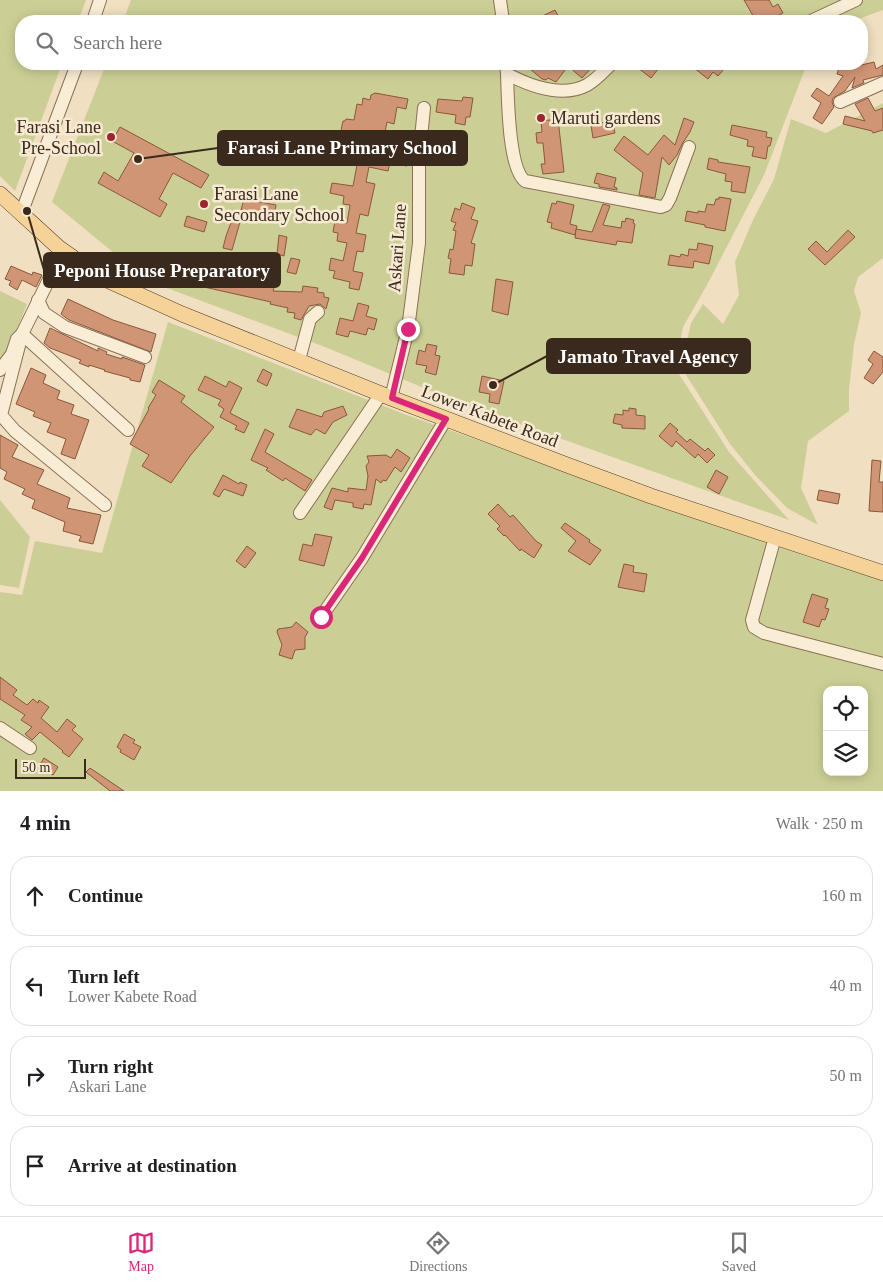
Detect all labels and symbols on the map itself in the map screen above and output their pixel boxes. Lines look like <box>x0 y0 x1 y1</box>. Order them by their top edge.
place label: Maruti gardens <box>551 108 660 128</box>
marker: Maruti gardens <box>535 112 547 124</box>
place label: Farasi Lane Pre-School <box>17 117 101 158</box>
marker: Farasi Lane Pre-School <box>105 131 117 143</box>
callout: Farasi Lane Primary School <box>218 131 467 165</box>
text: Farasi Lane Primary School <box>227 137 457 158</box>
place label: Farasi Lane Secondary School <box>214 184 344 225</box>
marker: Farasi Lane Secondary School <box>198 198 210 210</box>
street label: Askari Lane <box>384 203 410 293</box>
callout: Peponi House Preparatory <box>44 253 280 287</box>
text: Peponi House Preparatory <box>54 260 271 281</box>
route end <box>397 318 420 341</box>
callout: Jamato Travel Agency <box>547 339 750 373</box>
text: Jamato Travel Agency <box>558 346 739 367</box>
street label: Lower Kabete Road <box>419 381 561 451</box>
route start <box>310 606 333 629</box>
scale bar <box>15 756 86 779</box>

